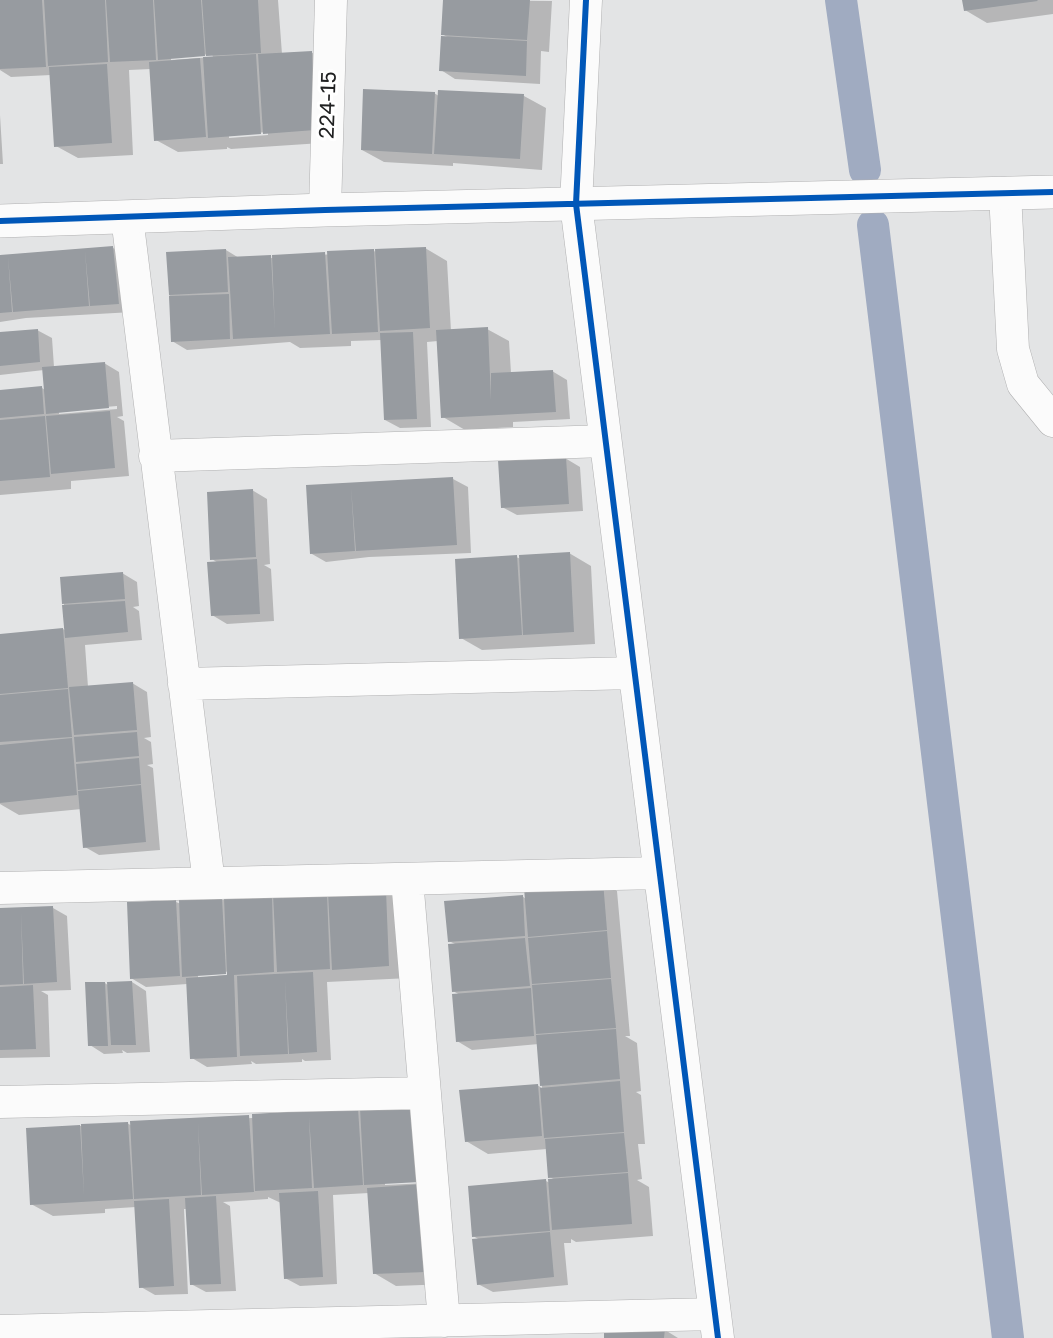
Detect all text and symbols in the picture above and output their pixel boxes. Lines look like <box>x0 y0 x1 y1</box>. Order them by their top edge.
street label: 224-15 <box>314 71 342 139</box>

